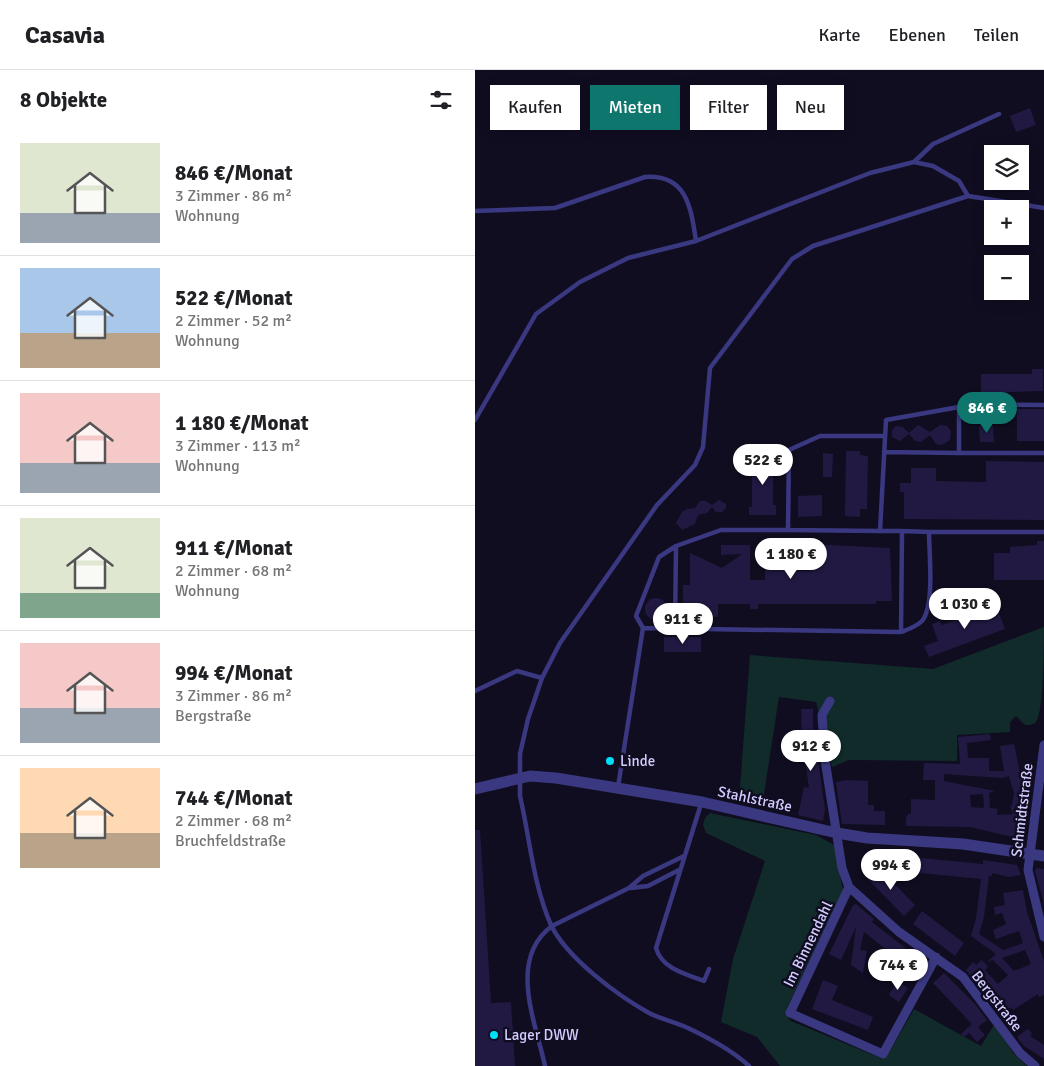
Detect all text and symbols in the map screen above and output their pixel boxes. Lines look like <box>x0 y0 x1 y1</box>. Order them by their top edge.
text: Casavia <box>25 20 105 50</box>
text: Karte <box>818 24 860 46</box>
text: Ebenen <box>888 24 946 46</box>
text: Teilen <box>974 24 1019 46</box>
chip: Kaufen <box>490 85 580 130</box>
chip: Mieten <box>590 85 680 130</box>
chip: Filter <box>690 85 767 130</box>
chip: Neu <box>777 85 844 130</box>
icon: filters <box>427 86 455 114</box>
text: 8 Objekte <box>20 87 107 113</box>
map controls <box>984 145 1029 300</box>
button: layers <box>984 145 1029 190</box>
text: 846 €/Monat <box>175 160 293 186</box>
icon: home <box>60 163 120 223</box>
text: 3 Zimmer · 86 m² <box>175 186 292 206</box>
button: + <box>984 200 1029 245</box>
text: Wohnung <box>175 206 240 226</box>
button: − <box>984 255 1029 300</box>
text: 522 €/Monat <box>175 285 293 311</box>
icon: home <box>60 288 120 348</box>
text: 2 Zimmer · 52 m² <box>175 311 292 331</box>
text: Wohnung <box>175 331 240 351</box>
pin: 846 € <box>952 392 1022 434</box>
text: 846 € <box>968 398 1006 418</box>
text: 1 180 €/Monat <box>175 410 309 436</box>
icon: home <box>60 413 120 473</box>
text: 3 Zimmer · 113 m² <box>175 436 301 456</box>
pin: 522 € <box>728 444 798 486</box>
text: 522 € <box>744 450 782 470</box>
text: Wohnung <box>175 456 240 476</box>
text: 911 €/Monat <box>175 535 293 561</box>
icon: home <box>60 538 120 598</box>
pin: 1 180 € <box>745 538 837 580</box>
text: 1 180 € <box>766 544 816 564</box>
text: 2 Zimmer · 68 m² <box>175 561 292 581</box>
text: Wohnung <box>175 581 240 601</box>
pin: 1 030 € <box>919 588 1011 630</box>
text: 1 030 € <box>940 594 990 614</box>
pin: 911 € <box>648 602 718 645</box>
text: 911 € <box>664 609 702 629</box>
text: 994 €/Monat <box>175 660 293 686</box>
icon: home <box>60 663 120 723</box>
text: 3 Zimmer · 86 m² <box>175 686 292 706</box>
text: Bergstraße <box>175 706 251 726</box>
pin: 912 € <box>776 730 846 772</box>
text: 912 € <box>792 736 830 756</box>
place label: Linde <box>620 752 655 770</box>
marker: Linde <box>604 755 616 767</box>
street label: Schmidtstraße <box>1007 762 1037 858</box>
street label: Stahlstraße <box>716 782 794 816</box>
text: 744 €/Monat <box>175 785 293 811</box>
icon: home <box>60 788 120 848</box>
text: 2 Zimmer · 68 m² <box>175 811 292 831</box>
text: Bruchfeldstraße <box>175 831 286 851</box>
pin: 994 € <box>856 848 926 891</box>
text: 994 € <box>872 855 910 875</box>
street label: Im Binnendahl <box>780 898 836 990</box>
pin: 744 € <box>863 948 933 991</box>
text: 744 € <box>879 955 917 975</box>
street label: Bergstraße <box>968 967 1026 1035</box>
place label: Lager DWW <box>504 1026 579 1044</box>
marker: Lager DWW <box>488 1029 500 1041</box>

